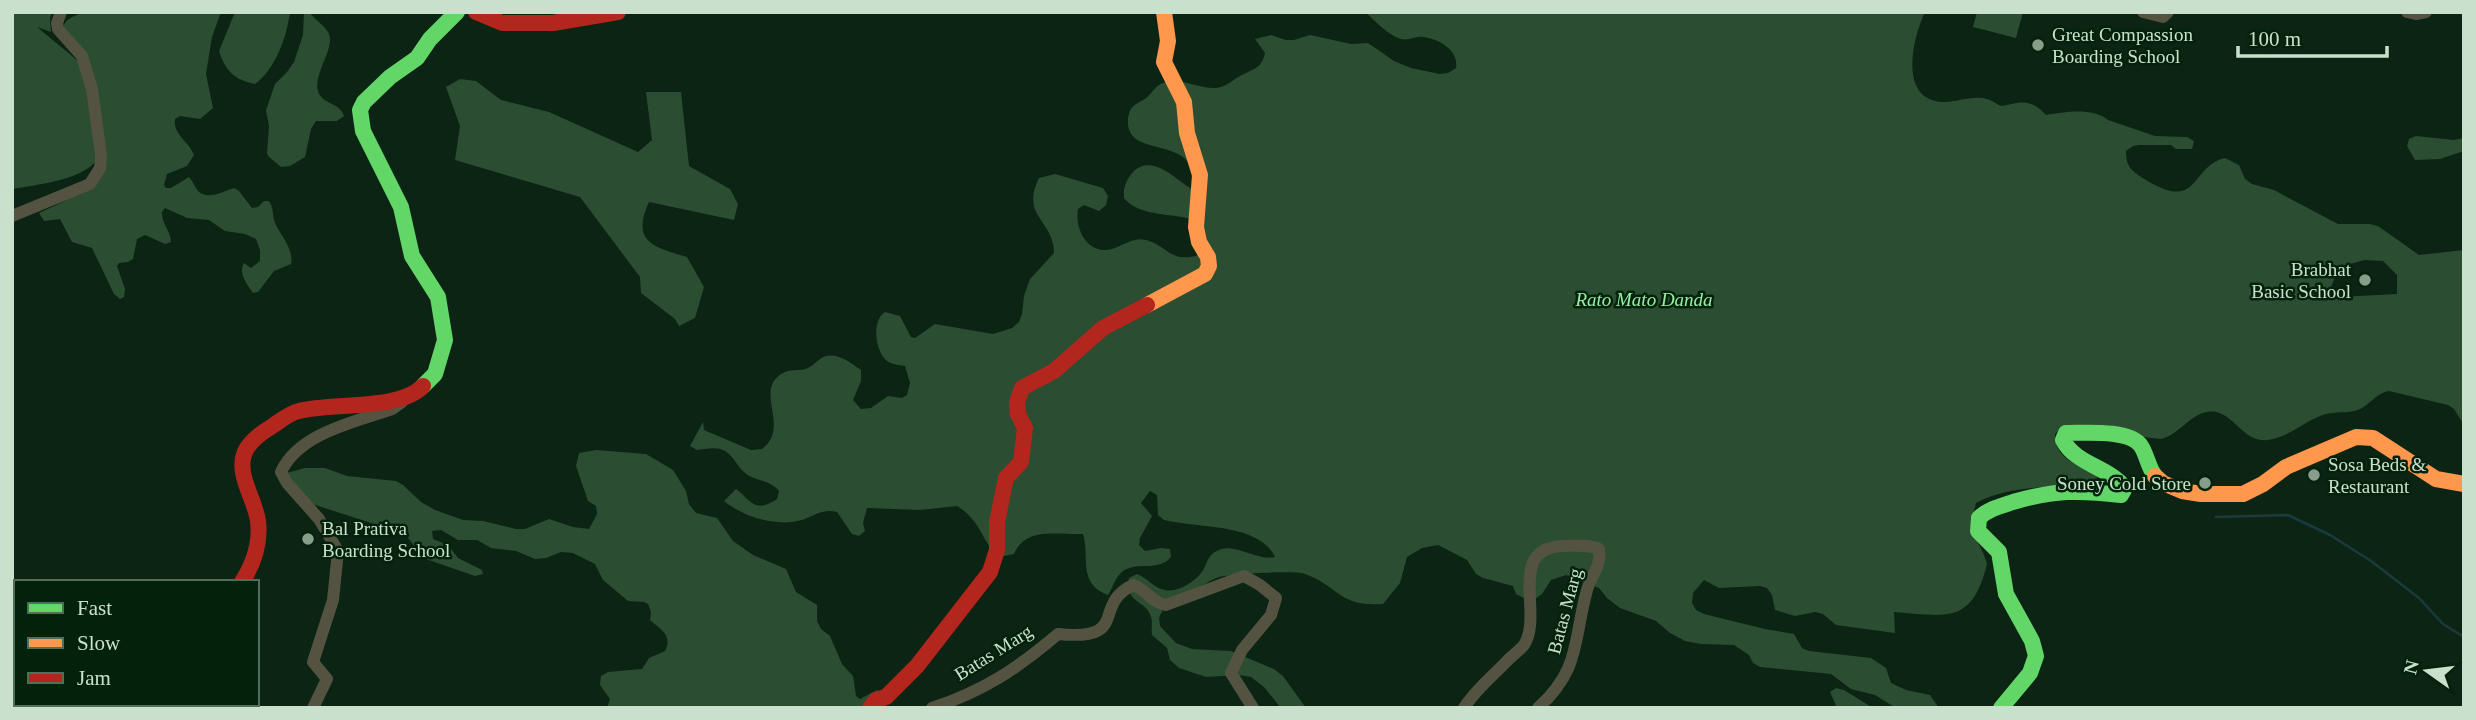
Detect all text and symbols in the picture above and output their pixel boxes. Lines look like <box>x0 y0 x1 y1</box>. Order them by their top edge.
scale bar <box>2238 14 2387 58</box>
place label: Great Compassion Boarding School <box>2052 24 2193 67</box>
text: 100 m <box>2248 27 2301 51</box>
marker: Great Compassion Boarding School <box>2030 37 2046 53</box>
place label: Brabhat Basic School <box>2251 259 2352 302</box>
marker: Brabhat Basic School <box>2357 272 2373 288</box>
park label: Rato Mato Danda <box>1574 289 1713 310</box>
place label: Sosa Beds & Restaurant <box>2328 454 2426 497</box>
marker: Sosa Beds & Restaurant <box>2306 467 2322 483</box>
place label: Soney Cold Store <box>2057 473 2191 494</box>
marker: Soney Cold Store <box>2197 475 2213 491</box>
place label: Bal Prativa Boarding School <box>322 518 450 561</box>
marker: Bal Prativa Boarding School <box>300 531 316 547</box>
street label: Batas Marg <box>1543 566 1586 656</box>
legend <box>14 580 259 706</box>
text: Fast <box>77 596 112 620</box>
street label: Batas Marg <box>950 620 1036 685</box>
text: Slow <box>77 631 121 655</box>
north arrow <box>2392 636 2462 706</box>
text: N <box>2399 658 2423 676</box>
text: Jam <box>77 666 111 690</box>

